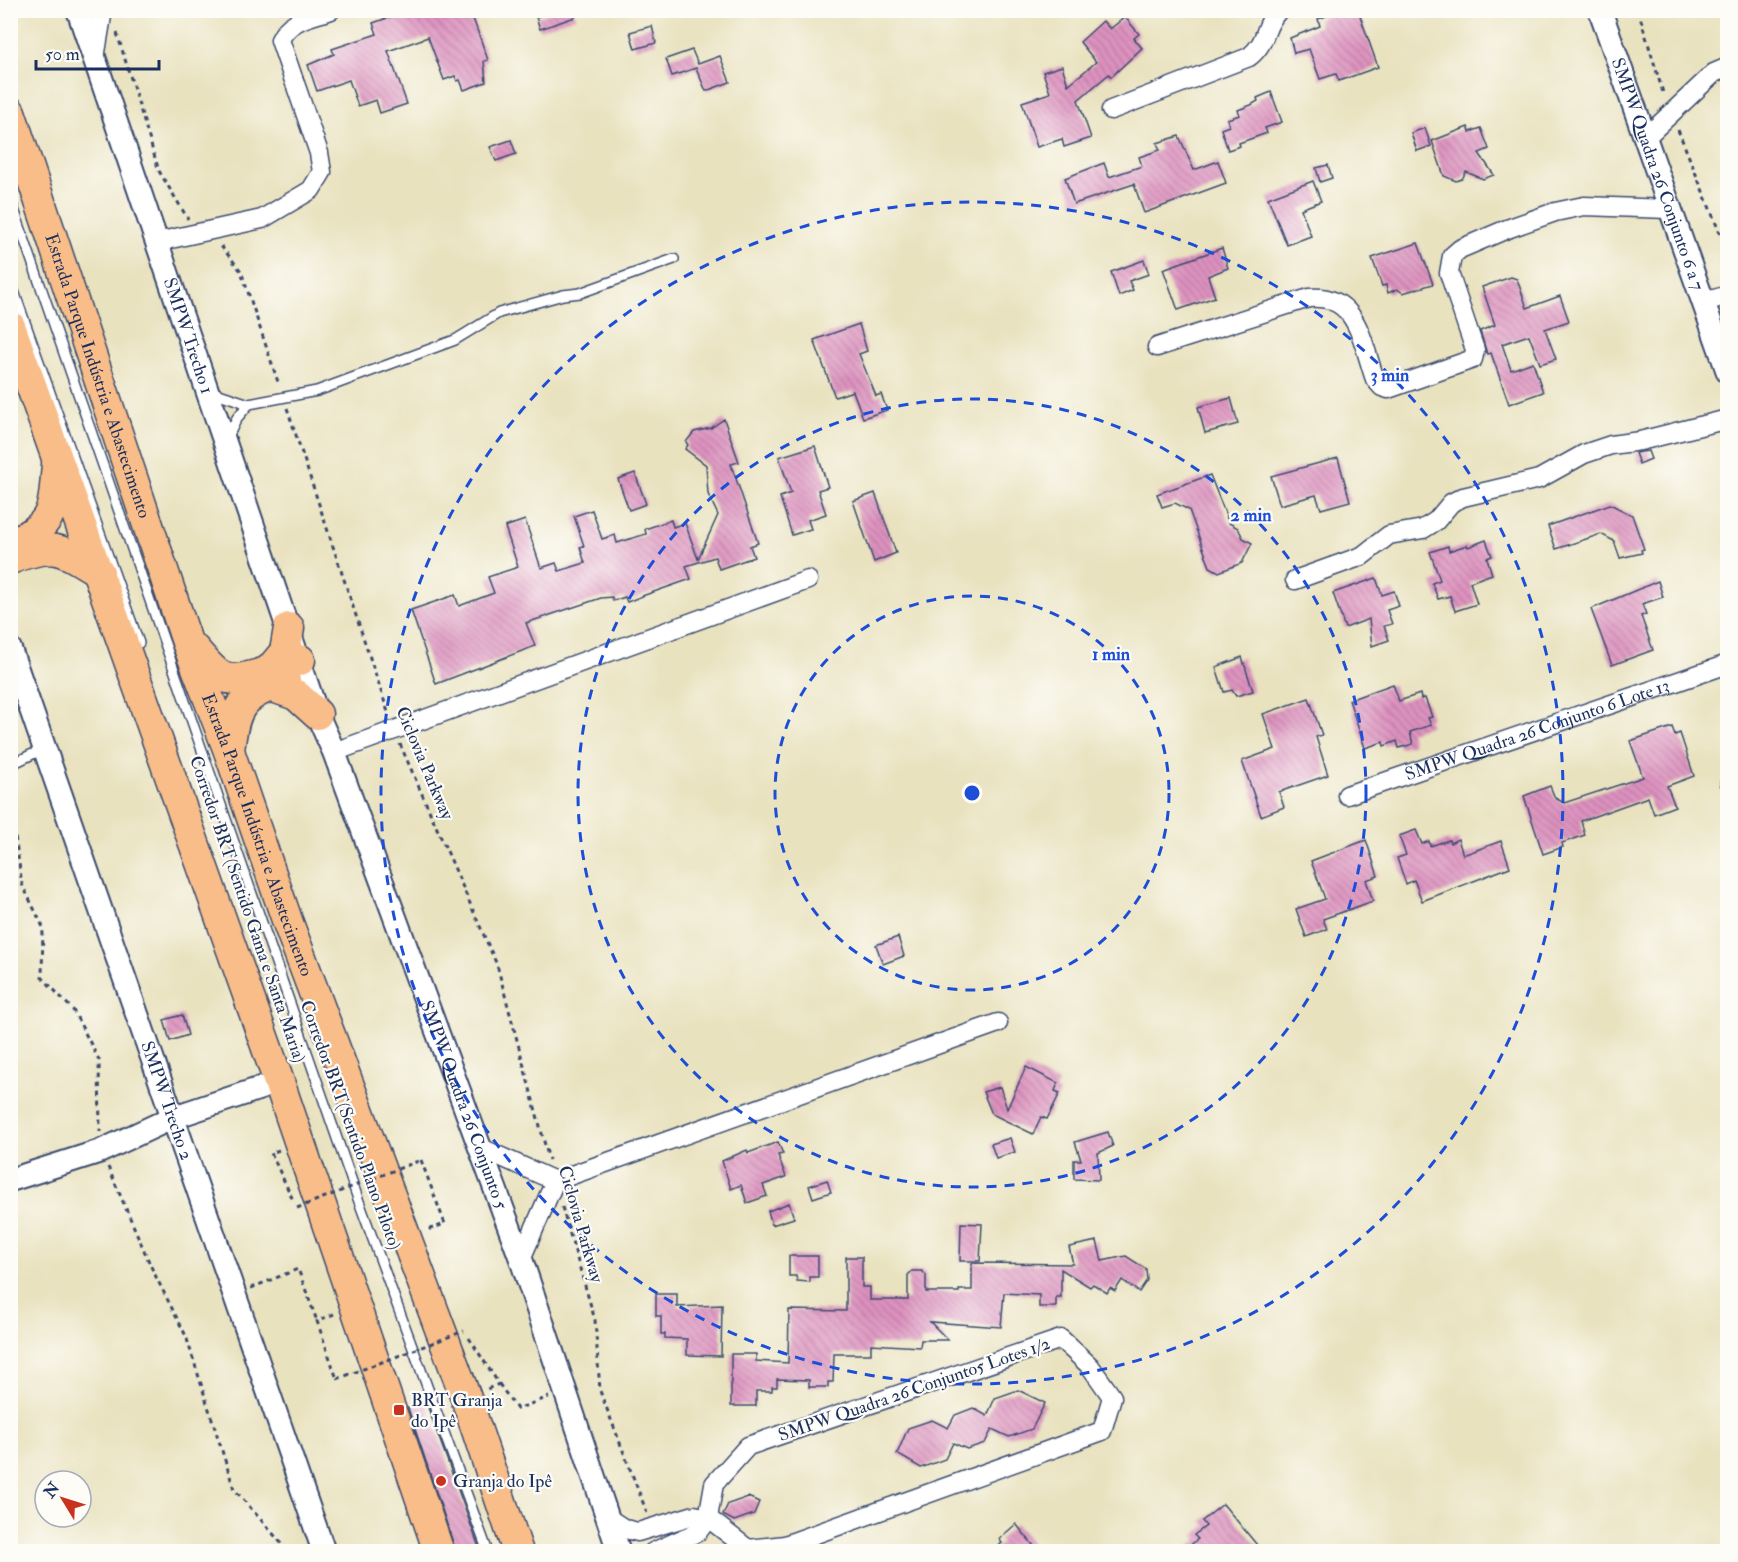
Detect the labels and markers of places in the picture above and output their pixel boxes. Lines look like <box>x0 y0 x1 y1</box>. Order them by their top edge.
centre of rings <box>962 783 982 803</box>
place label: BRT Granja do Ipê <box>411 1389 503 1433</box>
marker: BRT Granja do Ipê <box>392 1403 406 1417</box>
place label: Granja do Ipê <box>453 1470 552 1493</box>
marker: Granja do Ipê <box>434 1474 448 1488</box>

